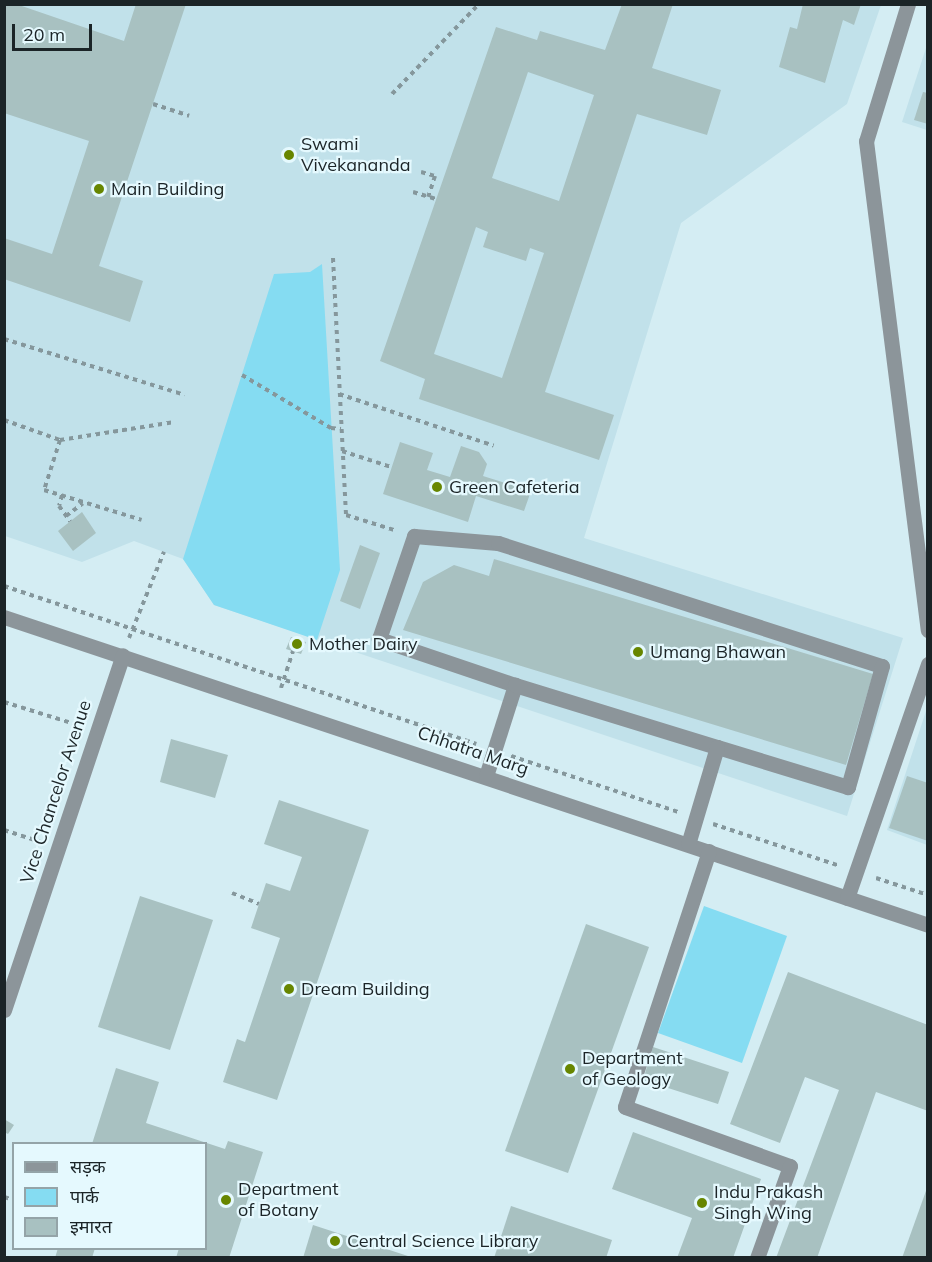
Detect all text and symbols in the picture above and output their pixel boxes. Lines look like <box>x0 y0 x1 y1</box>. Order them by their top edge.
scale bar <box>15 12 94 50</box>
text: 20 m <box>23 23 65 46</box>
place label: Swami Vivekananda <box>301 134 411 176</box>
marker: Swami Vivekananda <box>282 148 296 162</box>
place label: Main Building <box>111 178 224 200</box>
marker: Main Building <box>92 182 106 196</box>
place label: Green Cafeteria <box>449 476 579 498</box>
marker: Green Cafeteria <box>430 480 444 494</box>
place label: Mother Dairy <box>309 633 418 655</box>
marker: Mother Dairy <box>290 637 304 651</box>
place label: Umang Bhawan <box>650 641 786 663</box>
marker: Umang Bhawan <box>631 645 645 659</box>
street label: Vice Chancelor Avenue <box>16 698 96 886</box>
street label: Chhatra Marg <box>415 722 531 780</box>
place label: Dream Building <box>301 978 430 1000</box>
marker: Dream Building <box>282 982 296 996</box>
place label: Department of Geology <box>582 1048 683 1090</box>
marker: Department of Geology <box>563 1062 577 1076</box>
legend <box>12 1142 207 1250</box>
text: सड़क <box>70 1155 106 1178</box>
place label: Department of Botany <box>238 1179 339 1222</box>
place label: Indu Prakash Singh Wing <box>714 1182 823 1224</box>
text: पार्क <box>70 1185 99 1208</box>
marker: Department of Botany <box>219 1193 233 1207</box>
marker: Indu Prakash Singh Wing <box>695 1196 709 1210</box>
text: इमारत <box>70 1215 112 1238</box>
place label: Central Science Library <box>347 1230 538 1252</box>
marker: Central Science Library <box>328 1234 342 1248</box>

